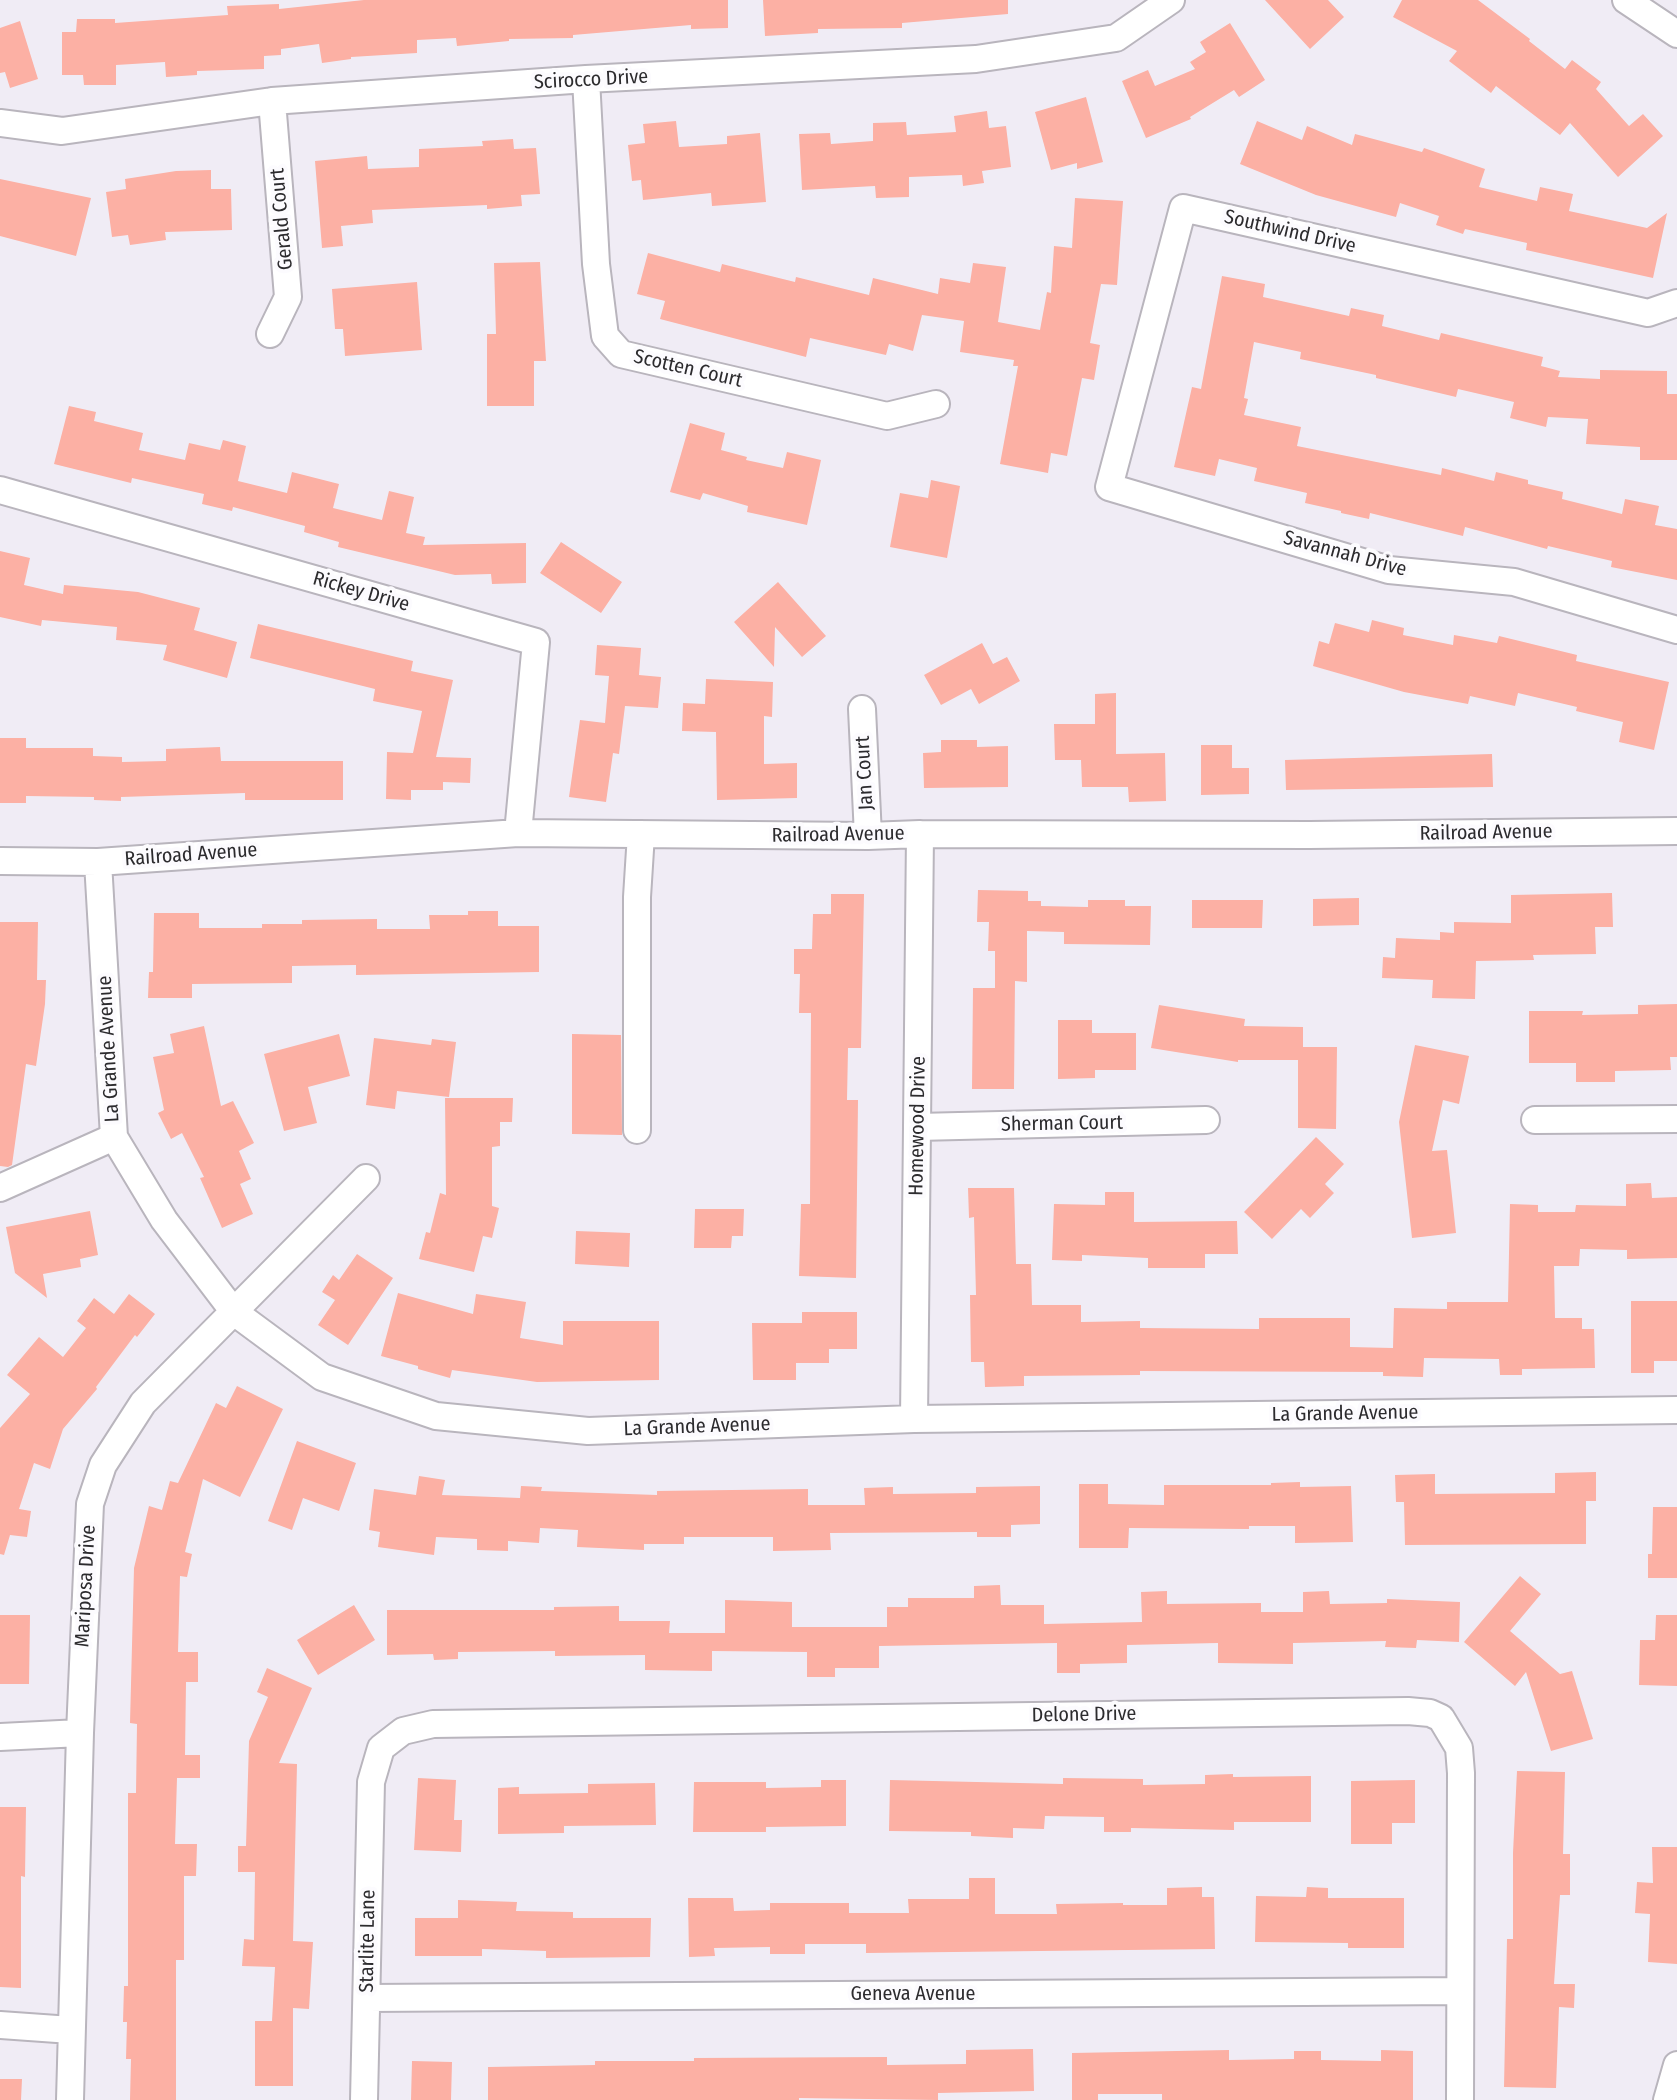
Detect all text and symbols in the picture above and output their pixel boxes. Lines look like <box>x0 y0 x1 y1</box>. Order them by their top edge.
street label: Scirocco Drive <box>533 65 649 95</box>
street label: Gerald Court <box>266 167 298 271</box>
street label: Southwind Drive <box>1222 205 1358 259</box>
street label: Scotten Court <box>631 345 745 393</box>
street label: Savannah Drive <box>1281 526 1409 582</box>
street label: Rickey Drive <box>310 567 412 617</box>
street label: Jan Court <box>851 735 879 811</box>
street label: Railroad Avenue <box>1419 820 1553 846</box>
street label: Railroad Avenue <box>771 822 905 848</box>
street label: Railroad Avenue <box>124 838 258 872</box>
street label: La Grande Avenue <box>93 975 125 1123</box>
street label: Homewood Drive <box>905 1056 931 1196</box>
street label: Sherman Court <box>1001 1111 1123 1137</box>
street label: La Grande Avenue <box>1271 1401 1419 1427</box>
street label: La Grande Avenue <box>623 1412 771 1442</box>
street label: Mariposa Drive <box>71 1524 101 1648</box>
street label: Delone Drive <box>1031 1702 1137 1728</box>
street label: Starlite Lane <box>355 1889 381 1993</box>
street label: Geneva Avenue <box>851 1982 975 2006</box>

